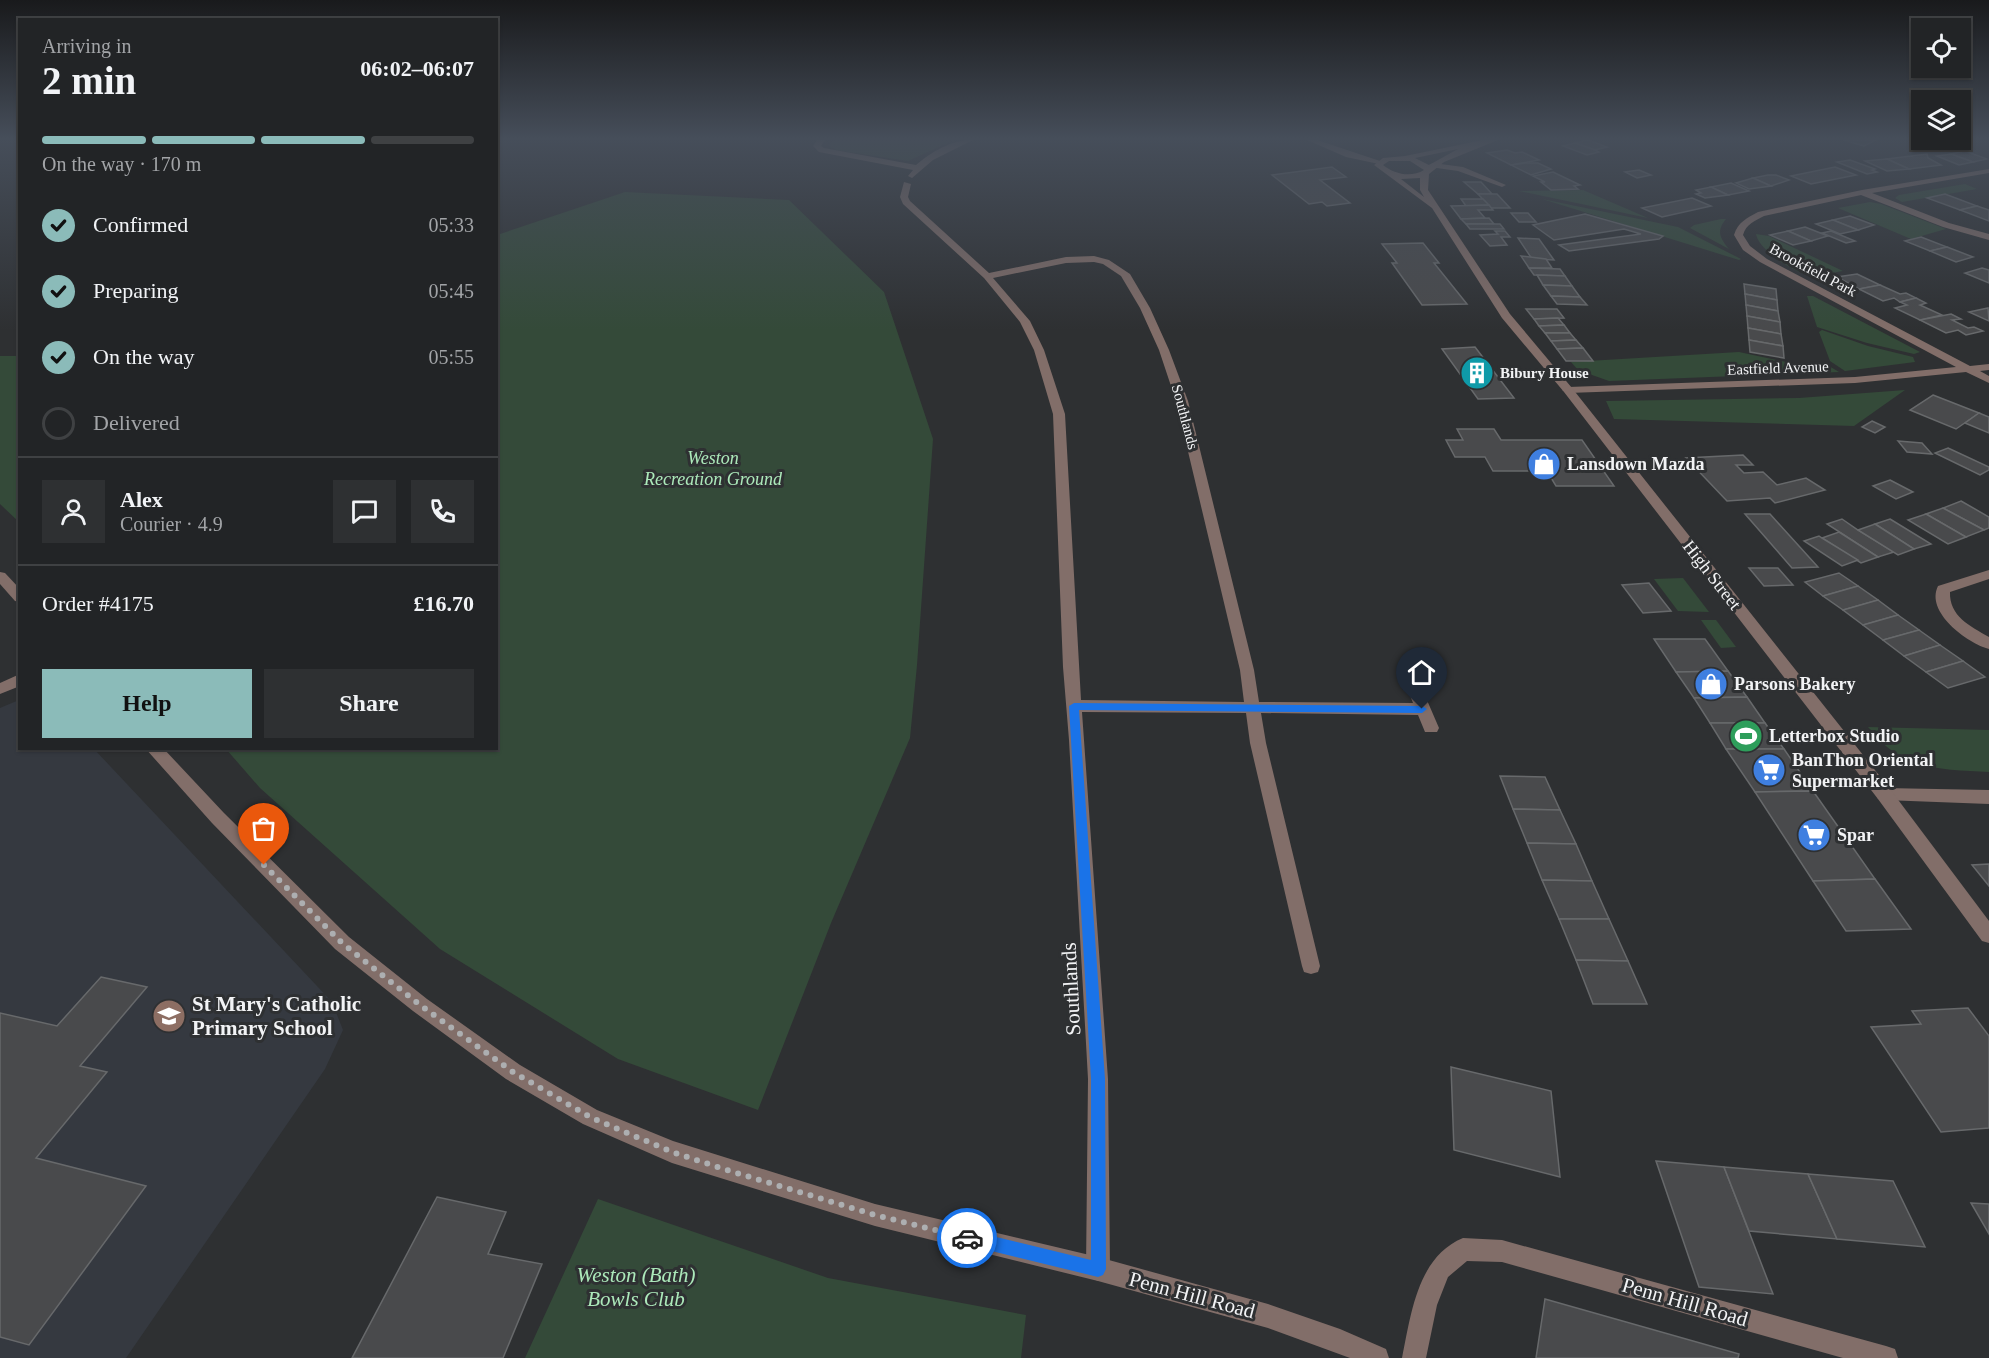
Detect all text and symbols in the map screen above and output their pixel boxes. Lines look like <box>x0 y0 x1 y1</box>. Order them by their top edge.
map controls <box>1911 18 1971 150</box>
button: locate <box>1911 18 1971 78</box>
text: Arriving in <box>42 35 131 57</box>
text: 06:02–06:07 <box>360 56 474 81</box>
text: 2 min <box>42 59 136 102</box>
button: layers <box>1911 90 1971 150</box>
text: On the way · 170 m <box>42 153 201 175</box>
icon: check <box>42 209 75 242</box>
text: Confirmed <box>93 212 188 237</box>
text: 05:33 <box>428 214 474 236</box>
street label: Brookfield Park <box>1767 240 1860 300</box>
icon: check <box>42 275 75 308</box>
text: Preparing <box>93 278 179 303</box>
text: 05:45 <box>428 280 474 302</box>
icon: check <box>42 341 75 374</box>
text: On the way <box>93 344 194 369</box>
text: 05:55 <box>428 346 474 368</box>
building icon: Bibury House <box>1459 355 1495 391</box>
street label: Eastfield Avenue <box>1727 358 1829 378</box>
place label: Bibury House <box>1500 365 1589 381</box>
street label: Southlands <box>1169 383 1201 451</box>
text: Delivered <box>93 410 180 435</box>
shop icon: Lansdown Mazda <box>1526 446 1562 482</box>
park label: Weston Recreation Ground <box>643 448 783 489</box>
place label: Lansdown Mazda <box>1567 454 1705 474</box>
button: person <box>42 480 105 543</box>
button: chat <box>333 480 396 543</box>
button: phone <box>411 480 474 543</box>
text: Alex <box>120 487 163 512</box>
text: Courier · 4.9 <box>120 513 223 535</box>
street label: High Street <box>1679 536 1745 614</box>
text: Order #4175 <box>42 591 154 616</box>
text: £16.70 <box>414 591 474 616</box>
pin <box>1396 647 1447 709</box>
icon: home <box>1405 656 1438 689</box>
shop icon: Parsons Bakery <box>1693 666 1729 702</box>
button: Help <box>42 669 252 738</box>
button: Share <box>264 669 474 738</box>
place label: Parsons Bakery <box>1734 674 1856 694</box>
sports icon: Letterbox Studio <box>1728 718 1764 754</box>
place label: Letterbox Studio <box>1769 726 1900 746</box>
place label: BanThon Oriental Supermarket <box>1792 750 1934 791</box>
supermarket icon: BanThon Oriental Supermarket <box>1751 752 1787 788</box>
pin <box>238 803 289 865</box>
icon: bag <box>247 812 280 845</box>
supermarket icon: Spar <box>1796 817 1832 853</box>
place label: Spar <box>1837 825 1874 845</box>
street label: Southlands <box>1057 942 1085 1036</box>
place label: St Mary's Catholic Primary School <box>192 992 361 1040</box>
school or university icon: St Mary's Catholic Primary School <box>151 998 187 1034</box>
courier <box>937 1208 997 1268</box>
icon: car <box>951 1222 984 1255</box>
park label: Weston (Bath) Bowls Club <box>577 1263 695 1311</box>
street label: Penn Hill Road <box>1126 1267 1258 1323</box>
street label: Penn Hill Road <box>1619 1273 1751 1332</box>

